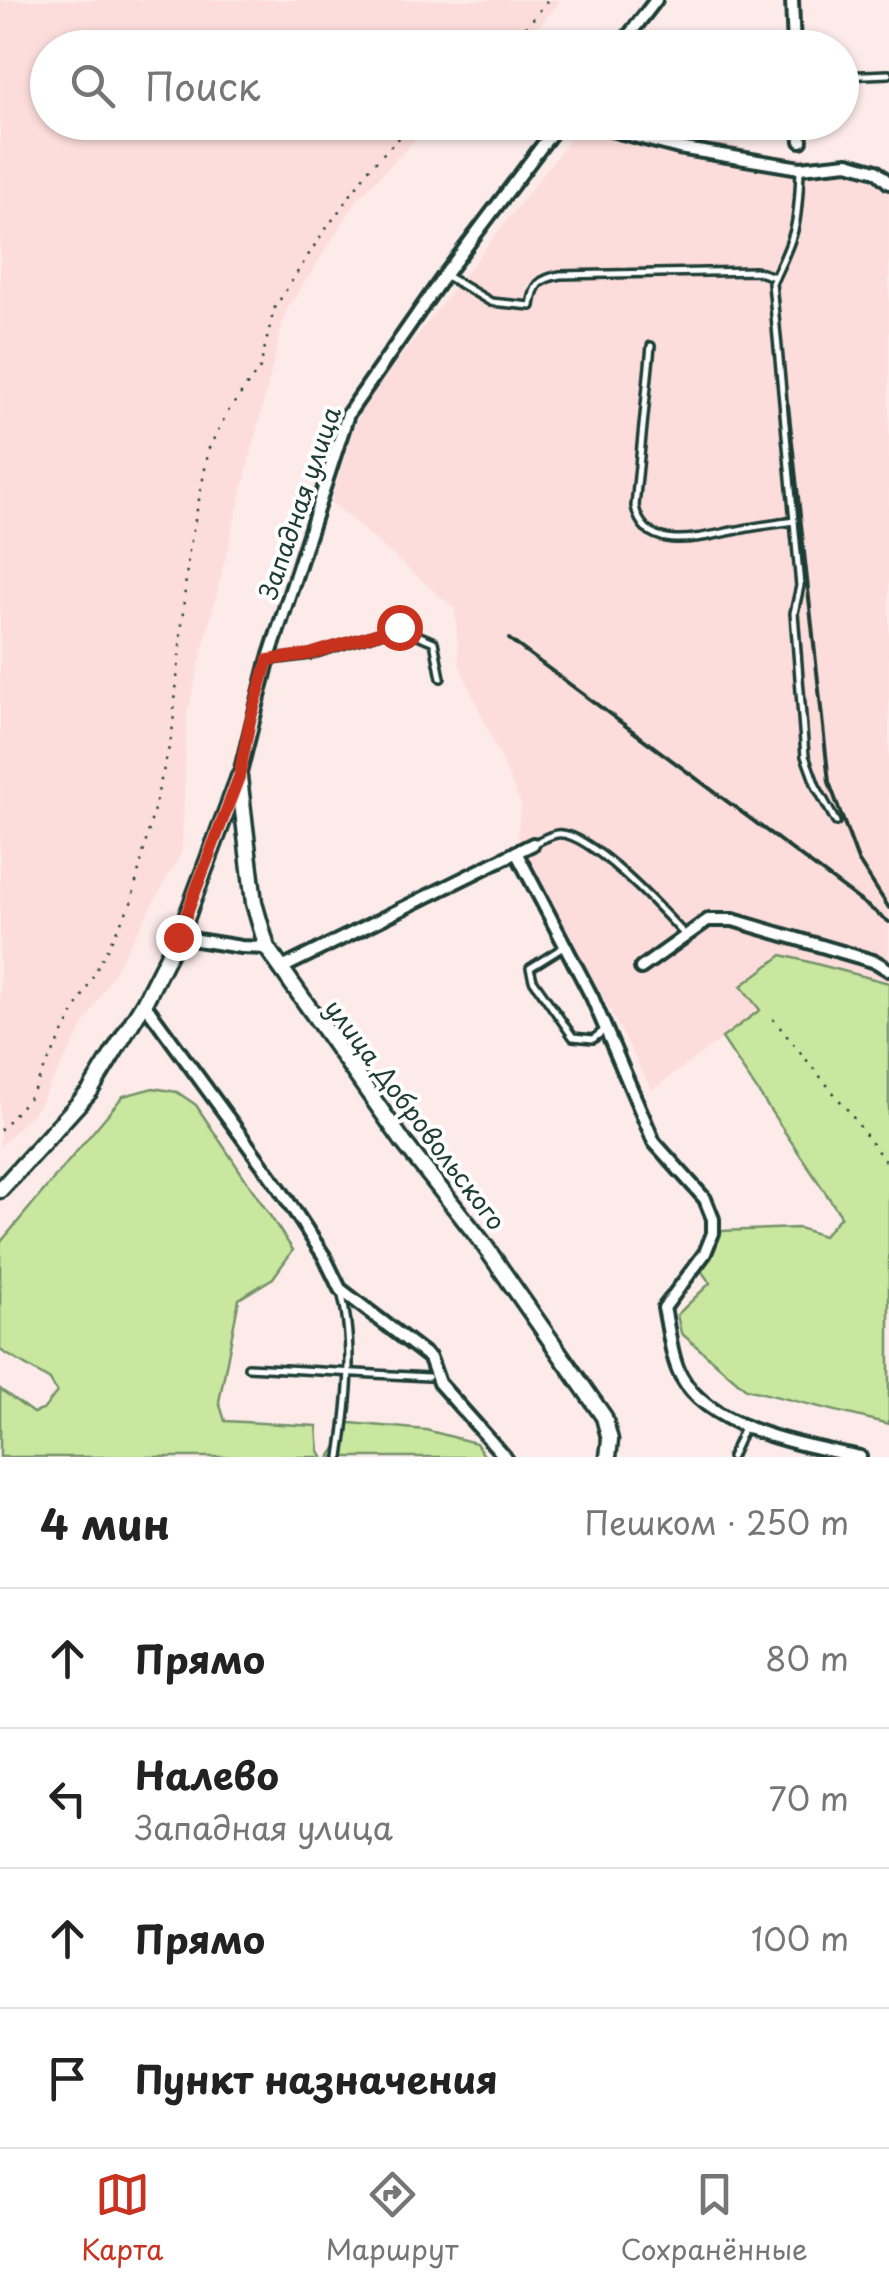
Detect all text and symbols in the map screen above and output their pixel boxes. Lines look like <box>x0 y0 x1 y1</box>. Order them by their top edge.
search box <box>30 30 859 140</box>
text: Поиск <box>145 57 260 114</box>
icon: search <box>65 58 120 113</box>
street label: Западная улица <box>248 401 350 604</box>
route start <box>377 605 423 651</box>
route end <box>156 915 202 961</box>
street label: улица Добровольского <box>316 991 516 1238</box>
text: 4 мин <box>40 1491 170 1554</box>
text: Пешком · 250 m <box>585 1498 849 1546</box>
text: Прямо <box>135 1630 265 1687</box>
icon: ahead <box>40 1631 95 1686</box>
text: 80 m <box>765 1634 849 1682</box>
text: Налево <box>135 1746 279 1803</box>
icon: left <box>40 1771 95 1826</box>
text: 70 m <box>769 1774 849 1822</box>
text: Западная улица <box>135 1803 393 1851</box>
text: Прямо <box>135 1910 265 1967</box>
icon: ahead <box>40 1911 95 1966</box>
text: 100 m <box>751 1914 849 1962</box>
text: Пункт назначения <box>135 2050 498 2107</box>
icon: arrive <box>40 2051 95 2106</box>
tab: Карта <box>81 2167 163 2270</box>
tab: Маршрут <box>326 2167 458 2270</box>
tab: Сохранённые <box>621 2167 808 2270</box>

